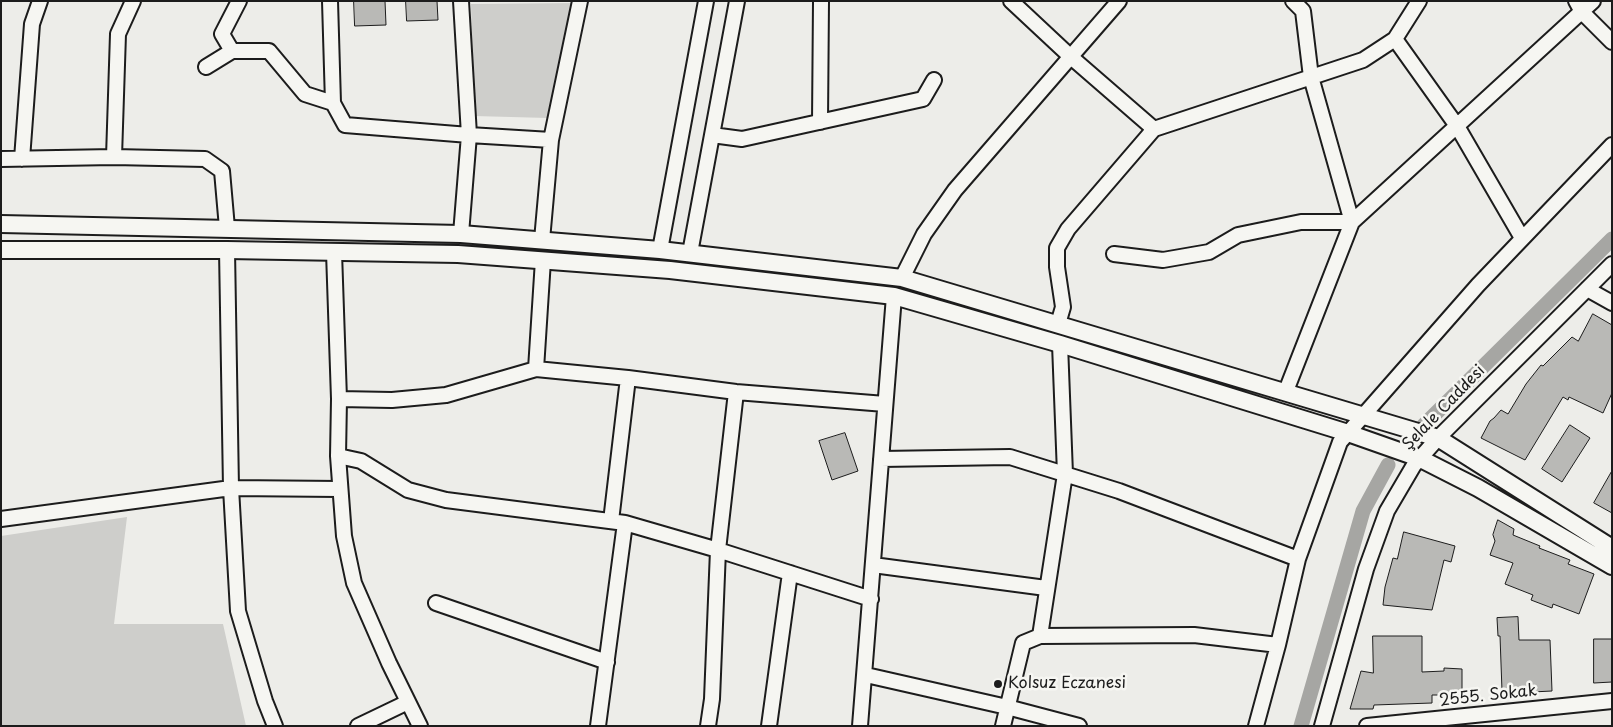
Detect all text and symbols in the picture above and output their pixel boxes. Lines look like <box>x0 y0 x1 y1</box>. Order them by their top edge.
street label: Şelale Caddesi <box>1399 361 1489 455</box>
place label: Kolsuz Eczanesi <box>1008 674 1126 694</box>
marker: Kolsuz Eczanesi <box>992 678 1004 690</box>
street label: 2555. Sokak <box>1438 681 1538 711</box>

